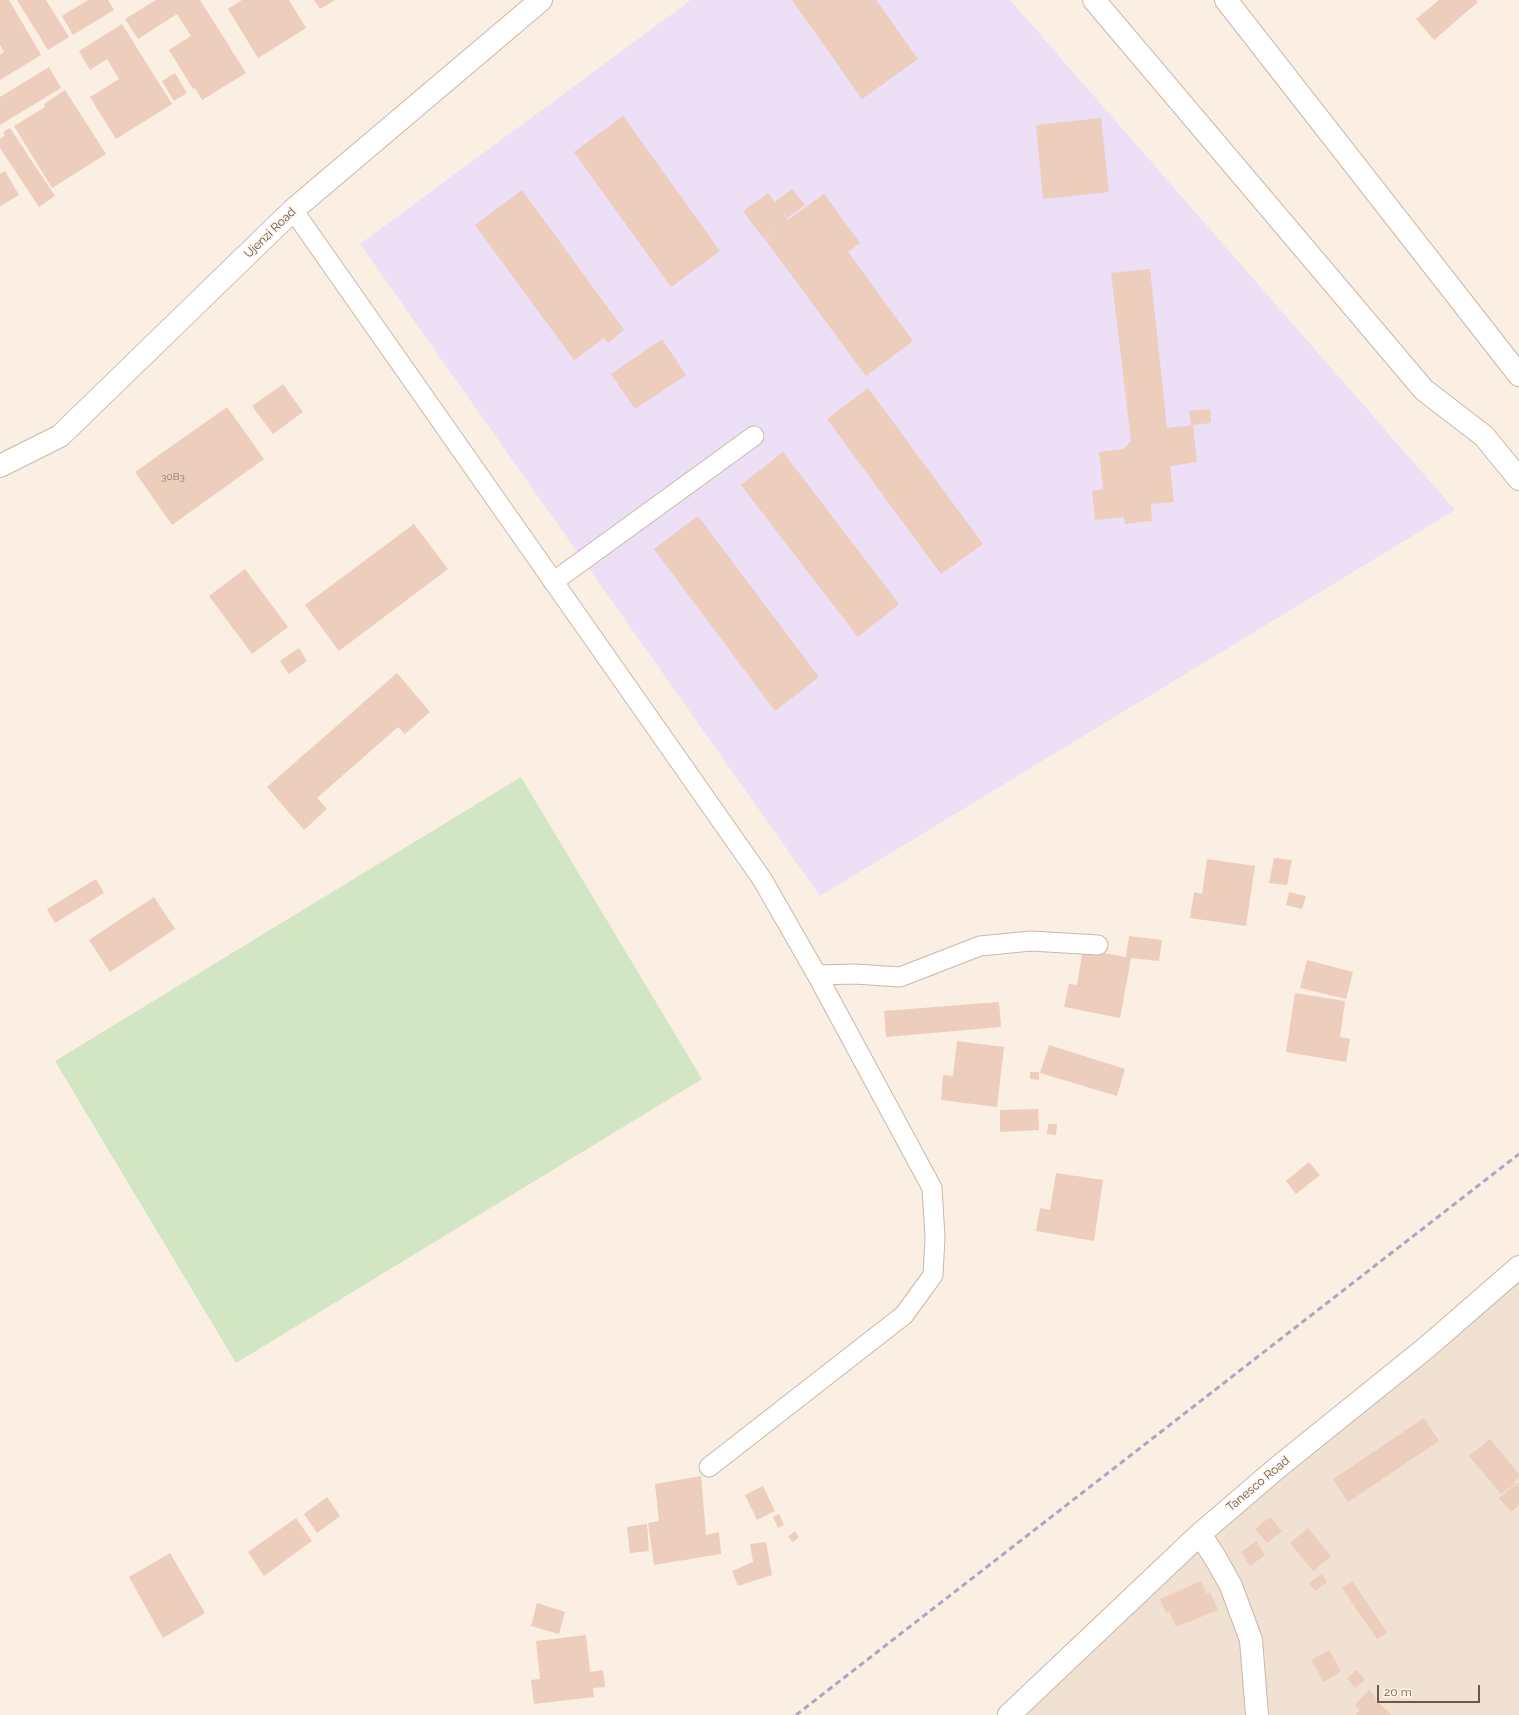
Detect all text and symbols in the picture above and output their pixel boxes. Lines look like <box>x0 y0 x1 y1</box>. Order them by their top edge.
street label: Ujenzi Road <box>241 205 299 261</box>
house number: 30B3 <box>161 471 185 483</box>
street label: Tanesco Road <box>1224 1453 1292 1515</box>
scale bar <box>1379 1677 1482 1703</box>
text: 20 m <box>1384 1685 1412 1699</box>

